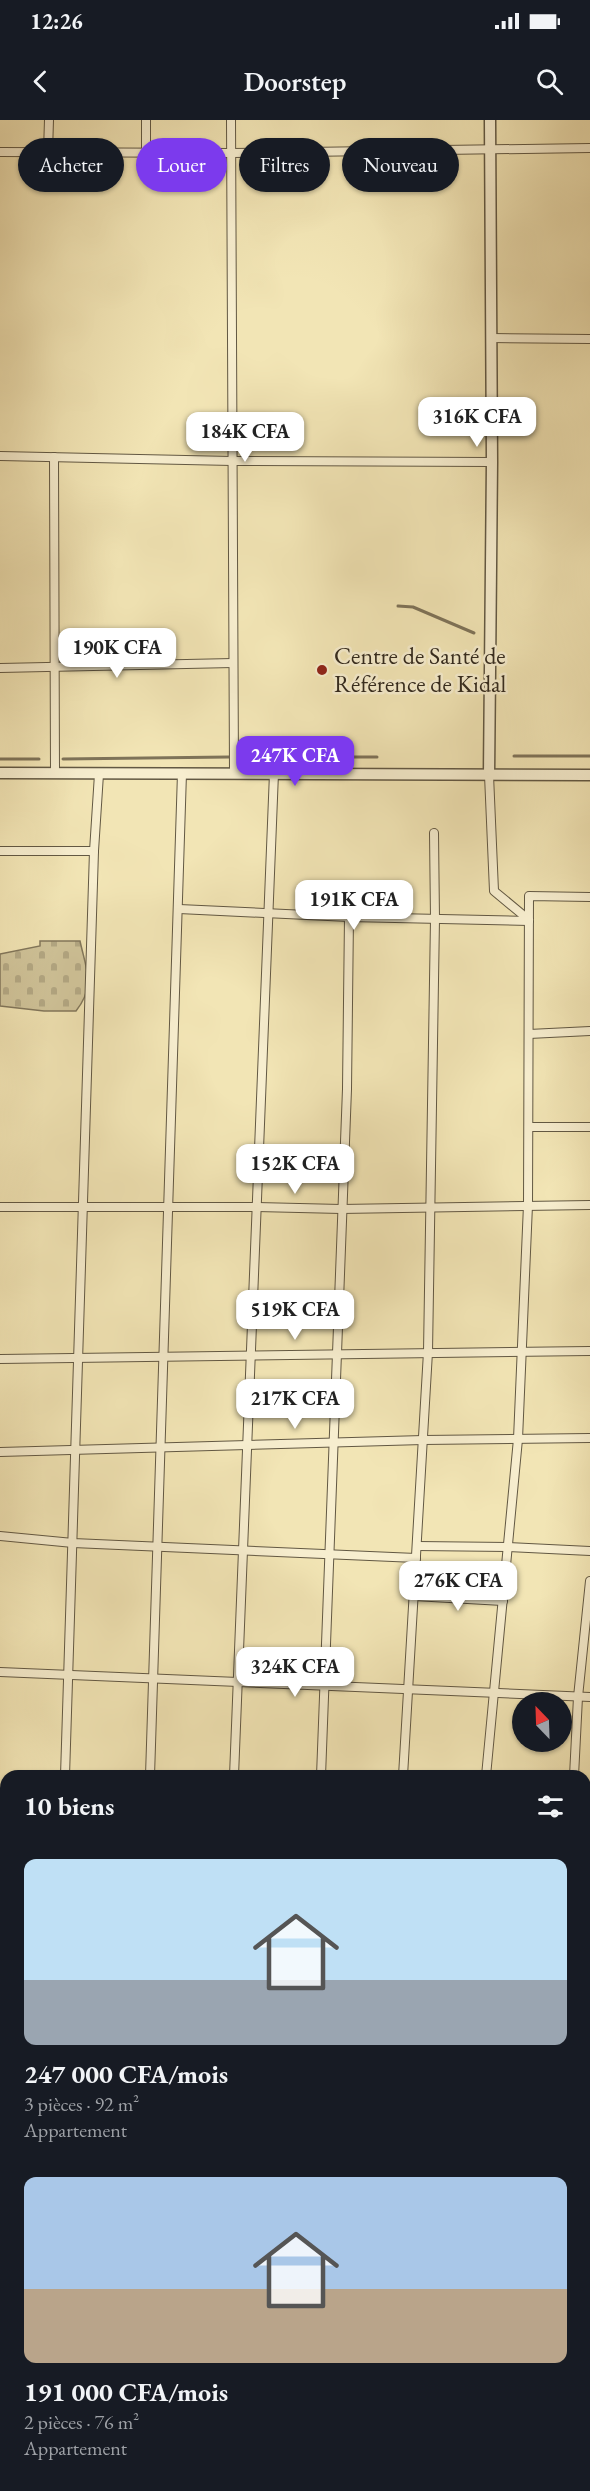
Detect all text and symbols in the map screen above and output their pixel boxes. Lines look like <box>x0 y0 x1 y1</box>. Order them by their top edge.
text: 12:26 <box>30 7 83 36</box>
text: Doorstep <box>244 64 346 99</box>
icon: back <box>24 65 57 98</box>
icon: search <box>533 65 566 98</box>
chip: Acheter <box>18 138 124 192</box>
chip: Louer <box>136 138 227 192</box>
chip: Filtres <box>239 138 330 192</box>
chip: Nouveau <box>342 138 459 192</box>
pin: 316K CFA <box>415 397 539 448</box>
text: 316K CFA <box>432 403 522 429</box>
pin: 184K CFA <box>183 412 307 463</box>
text: 184K CFA <box>200 418 290 444</box>
pin: 190K CFA <box>55 628 179 679</box>
text: 190K CFA <box>72 634 162 660</box>
place label: Centre de Santé de Référence de Kidal <box>334 640 507 699</box>
marker: Centre de Santé de Référence de Kidal <box>315 663 329 677</box>
pin: 247K CFA <box>233 736 357 787</box>
text: 247K CFA <box>250 742 340 768</box>
pin: 191K CFA <box>292 880 416 931</box>
text: 191K CFA <box>309 886 399 912</box>
pin: 152K CFA <box>233 1144 357 1195</box>
text: 152K CFA <box>250 1150 340 1176</box>
pin: 519K CFA <box>233 1290 357 1341</box>
text: 519K CFA <box>250 1296 340 1322</box>
pin: 217K CFA <box>233 1379 357 1430</box>
text: 217K CFA <box>250 1385 340 1411</box>
pin: 276K CFA <box>396 1561 520 1612</box>
text: 276K CFA <box>413 1567 503 1593</box>
pin: 324K CFA <box>233 1647 357 1698</box>
text: 324K CFA <box>250 1653 340 1679</box>
north arrow <box>512 1692 572 1752</box>
map controls <box>512 1692 572 1752</box>
text: 10 biens <box>24 1789 114 1823</box>
icon: filters <box>534 1790 567 1823</box>
icon: home <box>242 1898 350 2006</box>
text: 247 000 CFA/mois <box>24 2057 228 2091</box>
text: 3 pièces · 92 m² <box>24 2091 139 2117</box>
text: Appartement <box>24 2117 127 2143</box>
icon: home <box>242 2216 350 2324</box>
text: 191 000 CFA/mois <box>24 2375 228 2409</box>
text: 2 pièces · 76 m² <box>24 2409 139 2435</box>
text: Appartement <box>24 2435 127 2461</box>

